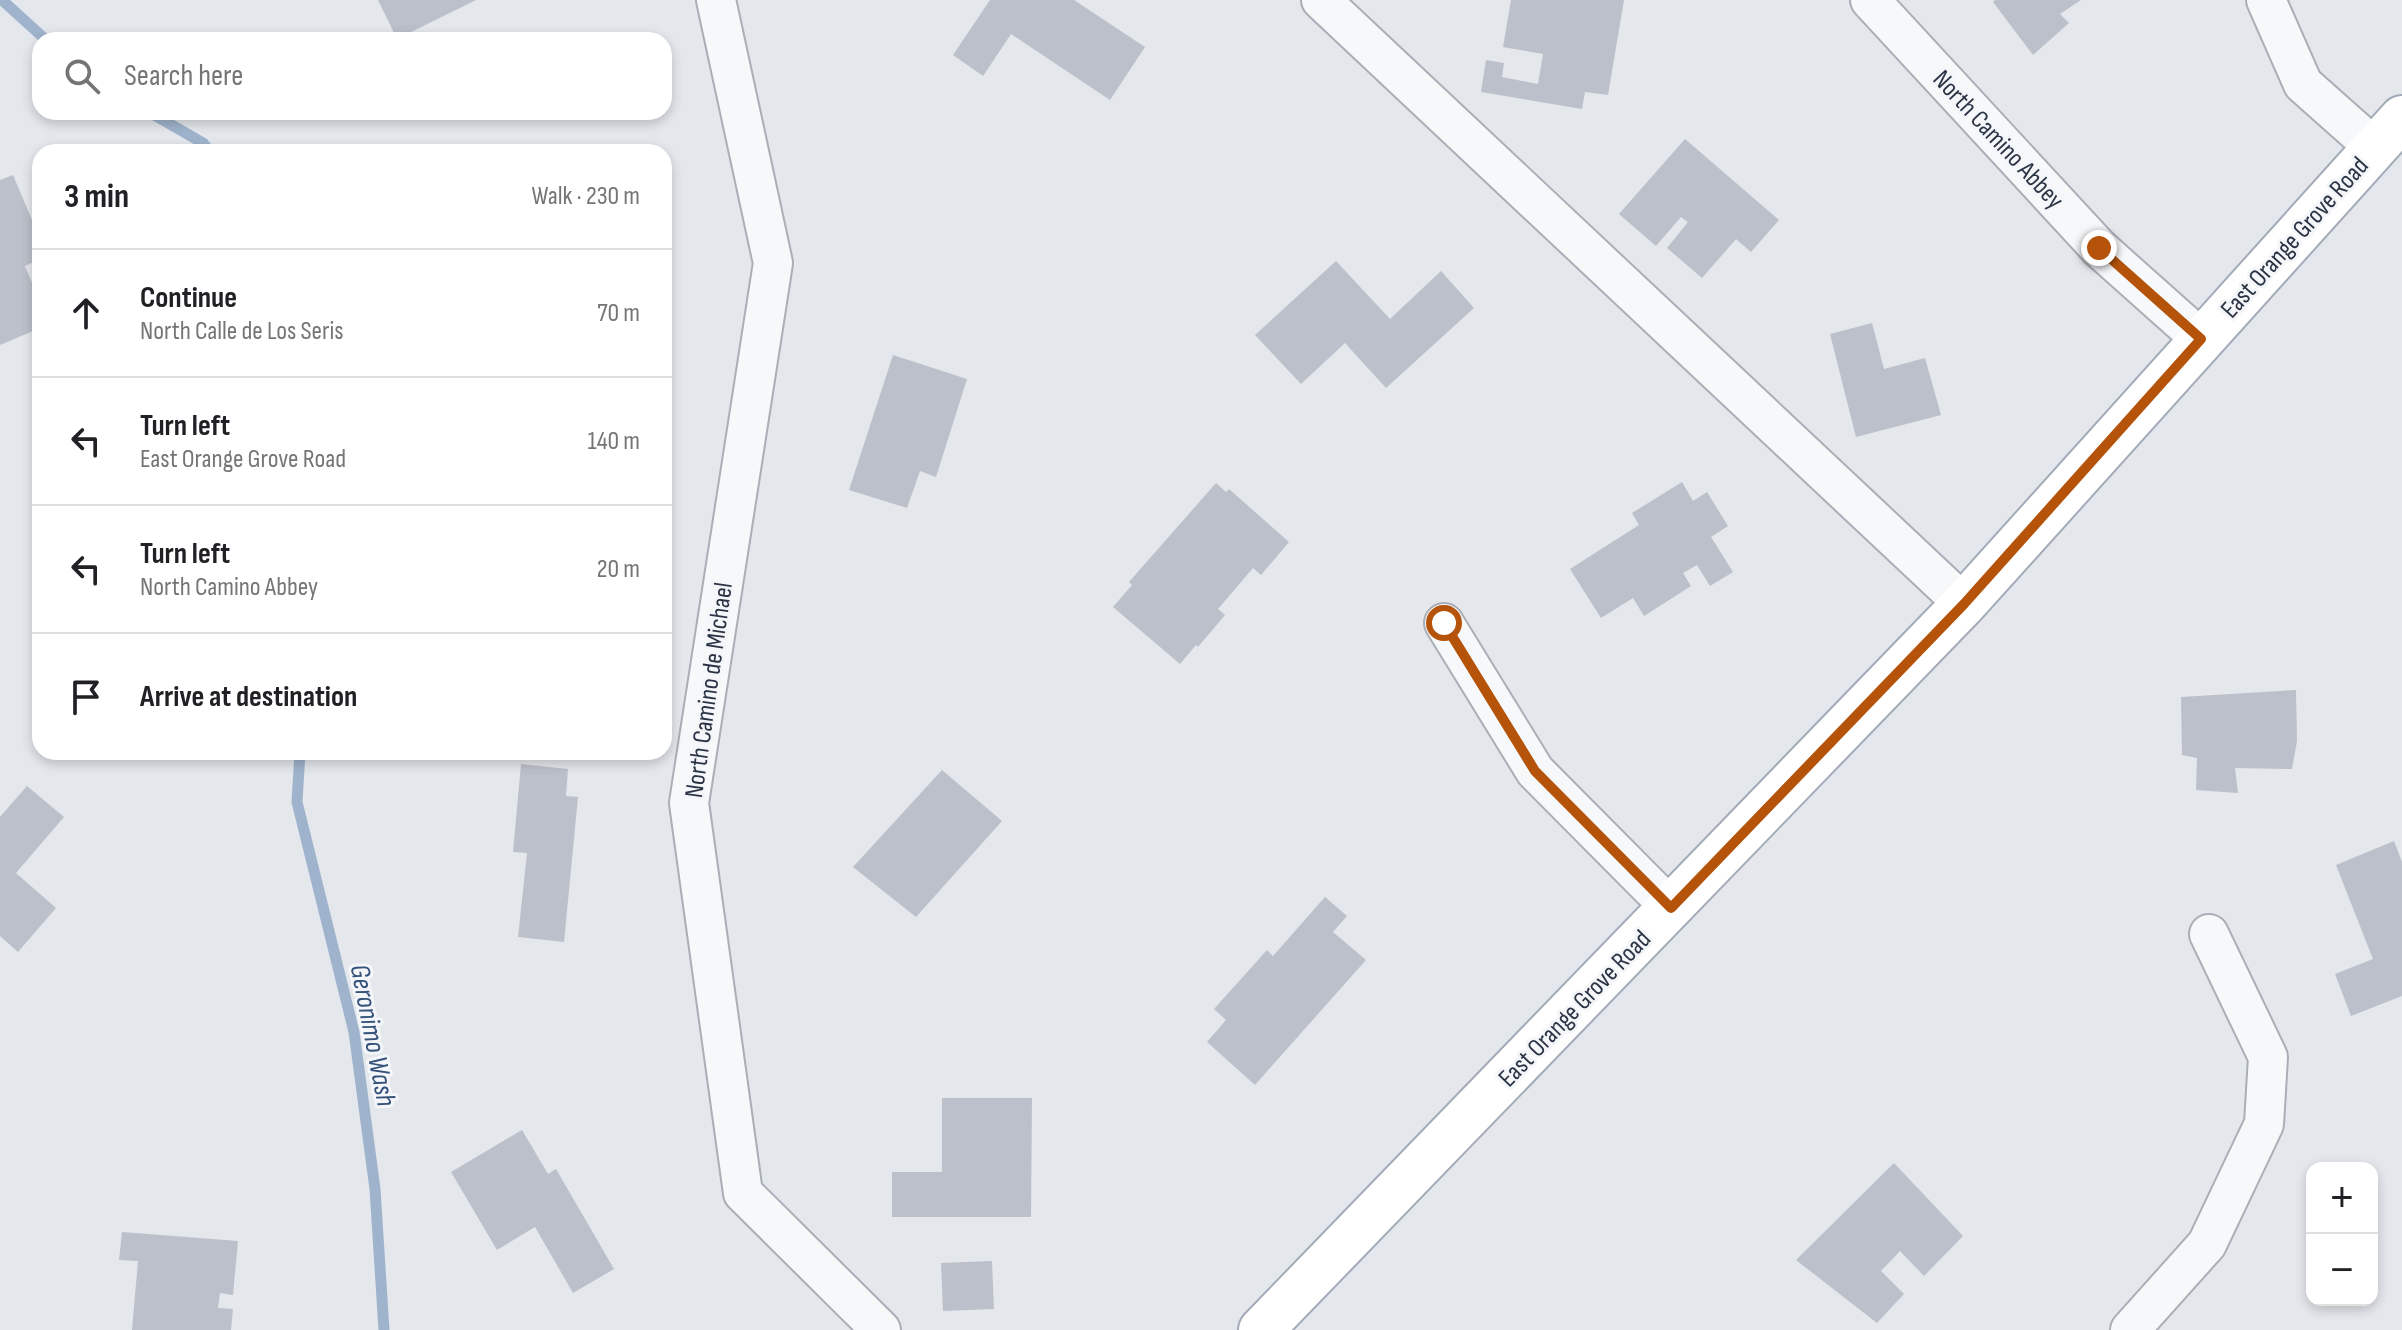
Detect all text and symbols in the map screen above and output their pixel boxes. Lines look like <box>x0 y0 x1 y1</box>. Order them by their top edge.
search box <box>32 32 672 120</box>
icon: search <box>60 54 104 98</box>
text: Search here <box>124 58 243 94</box>
street label: North Camino Abbey <box>1926 64 2070 216</box>
street label: East Orange Grove Road <box>2215 151 2376 325</box>
text: 3 min <box>64 176 129 217</box>
text: Walk · 230 m <box>531 181 640 212</box>
route end <box>2081 230 2117 266</box>
text: Continue <box>140 280 237 316</box>
icon: ahead <box>64 291 108 335</box>
text: 70 m <box>597 298 640 329</box>
text: North Calle de Los Seris <box>140 316 344 347</box>
text: Turn left <box>140 408 230 444</box>
icon: left <box>64 419 108 463</box>
text: 140 m <box>588 426 640 457</box>
text: East Orange Grove Road <box>140 444 346 475</box>
text: Turn left <box>140 536 230 572</box>
icon: left <box>64 547 108 591</box>
text: 20 m <box>597 554 640 585</box>
text: North Camino Abbey <box>140 572 318 603</box>
street label: North Camino de Michael <box>679 580 740 800</box>
route start <box>1426 605 1462 641</box>
icon: arrive <box>64 675 108 719</box>
text: Arrive at destination <box>140 679 357 715</box>
street label: East Orange Grove Road <box>1492 924 1658 1094</box>
water label: Geronimo Wash <box>343 961 403 1109</box>
map controls <box>2306 1162 2378 1306</box>
button: + <box>2306 1162 2378 1234</box>
button: − <box>2306 1234 2378 1306</box>

